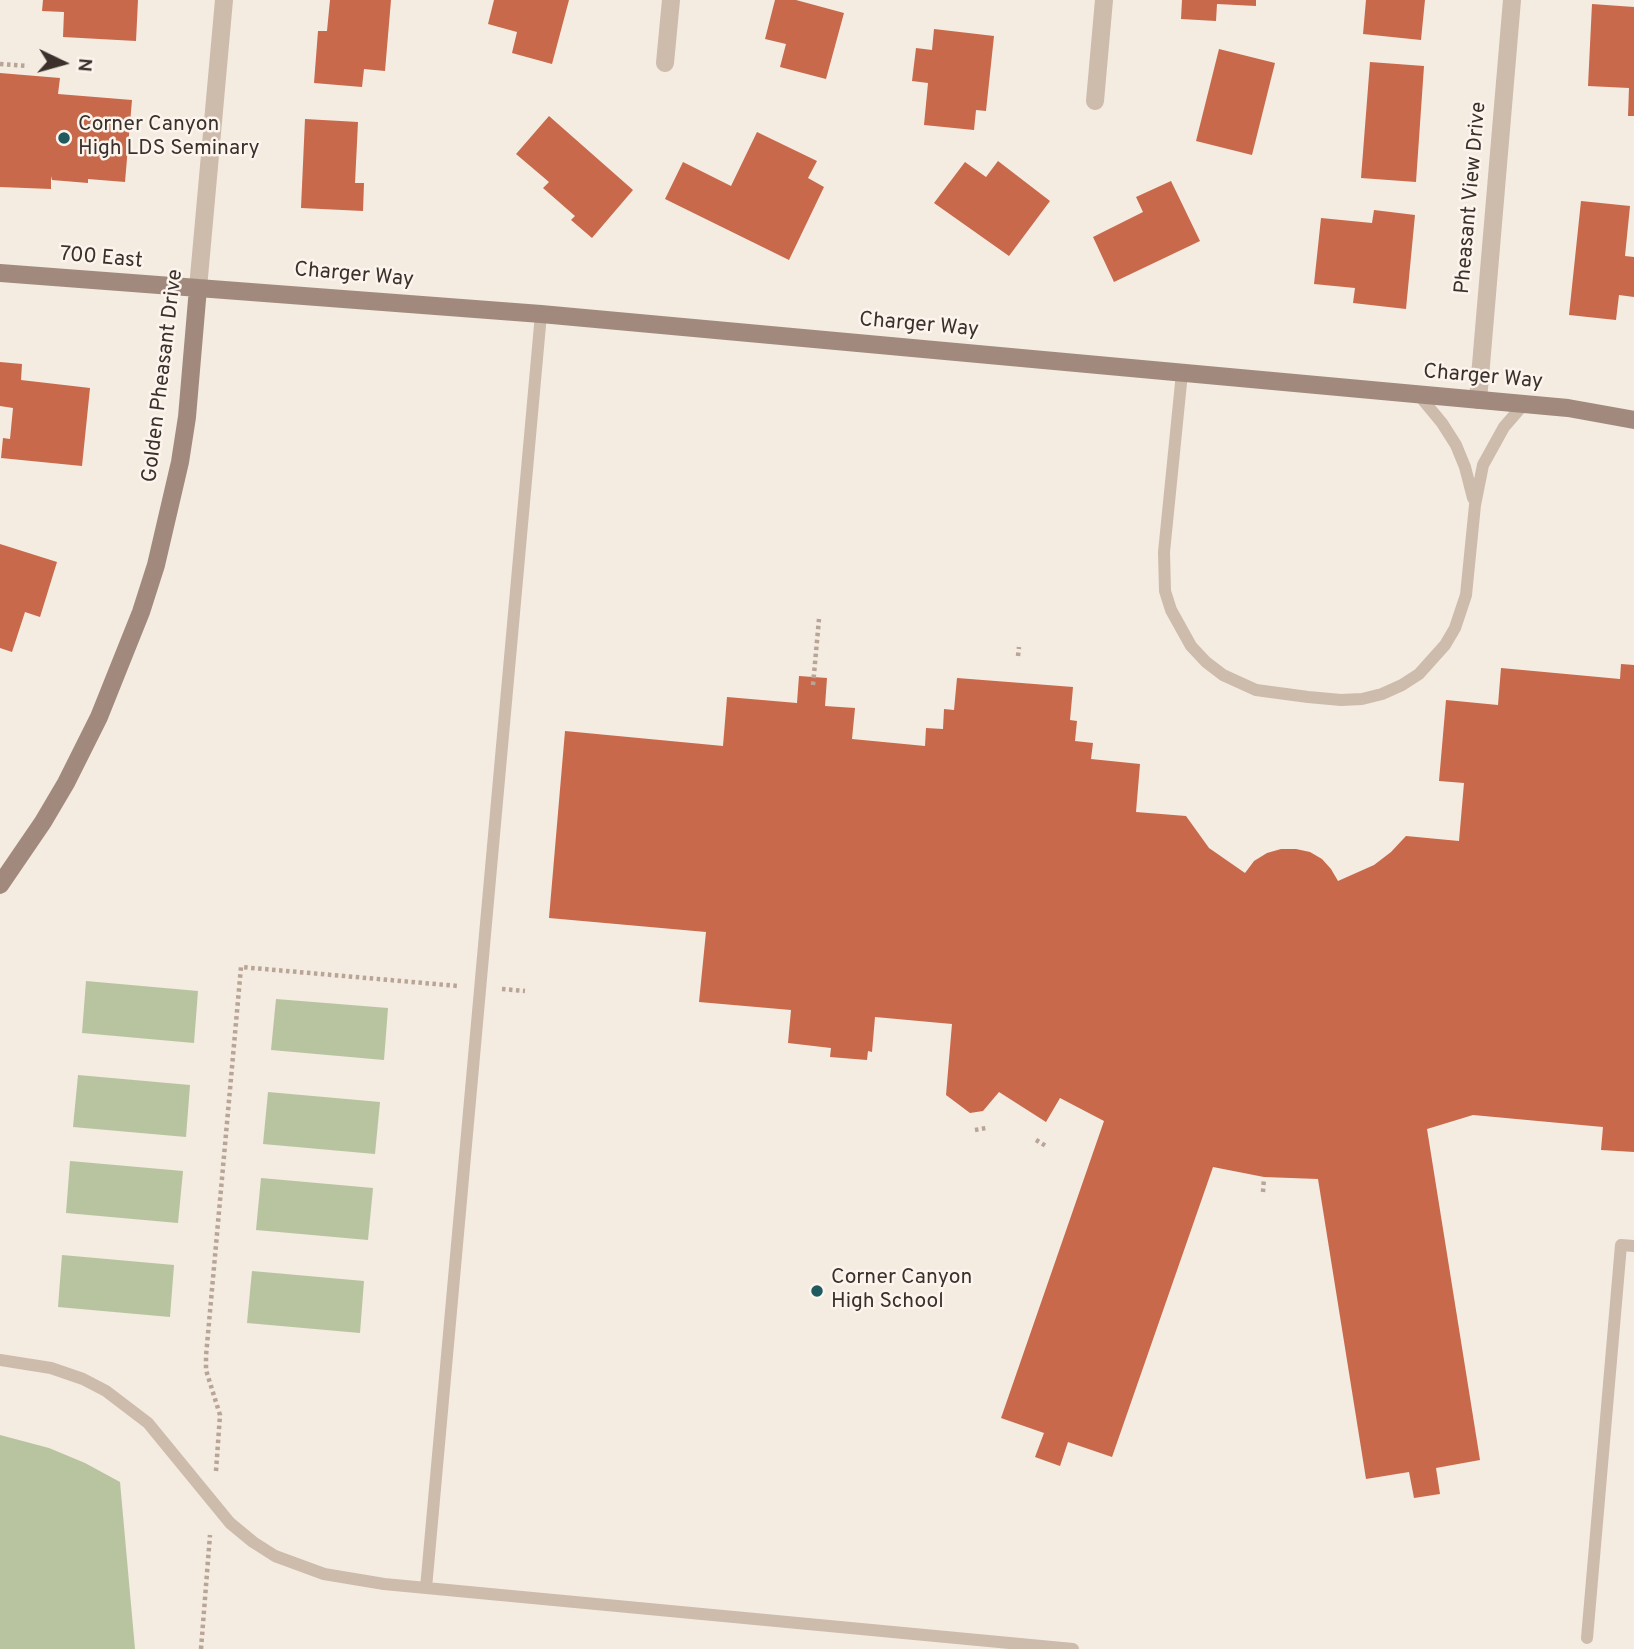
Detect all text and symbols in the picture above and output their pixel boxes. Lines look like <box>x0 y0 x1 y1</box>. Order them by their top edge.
north arrow <box>28 28 98 98</box>
text: N <box>71 57 96 73</box>
street label: Pheasant View Drive <box>1451 101 1493 295</box>
place label: Corner Canyon High LDS Seminary <box>78 113 260 163</box>
marker: Corner Canyon High LDS Seminary <box>56 130 72 146</box>
street label: 700 East <box>58 243 144 275</box>
street label: Charger Way <box>293 258 415 294</box>
street label: Golden Pheasant Drive <box>138 268 190 484</box>
street label: Charger Way <box>858 308 980 344</box>
street label: Charger Way <box>1422 360 1544 396</box>
place label: Corner Canyon High School <box>831 1266 972 1316</box>
marker: Corner Canyon High School <box>809 1283 825 1299</box>

